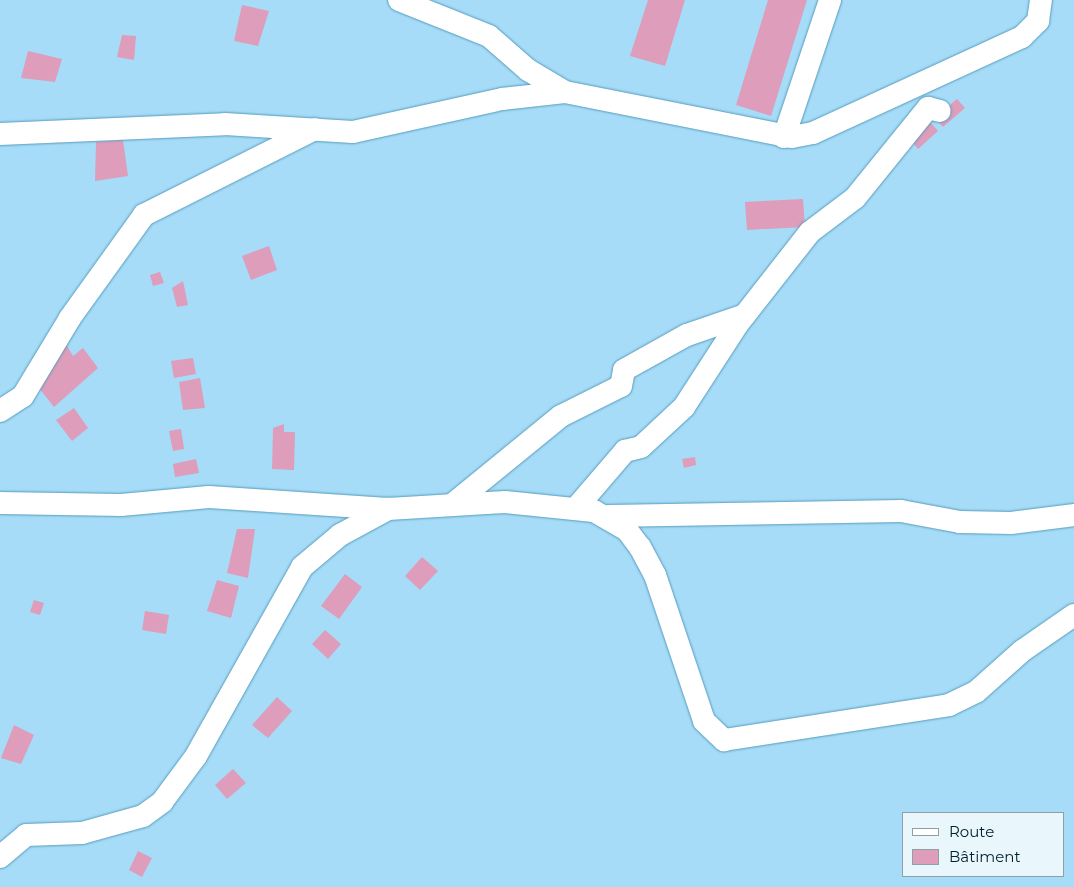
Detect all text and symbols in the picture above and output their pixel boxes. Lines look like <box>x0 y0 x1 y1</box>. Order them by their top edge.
legend <box>902 812 1064 877</box>
text: Route <box>949 822 994 841</box>
text: Bâtiment <box>949 847 1021 866</box>

